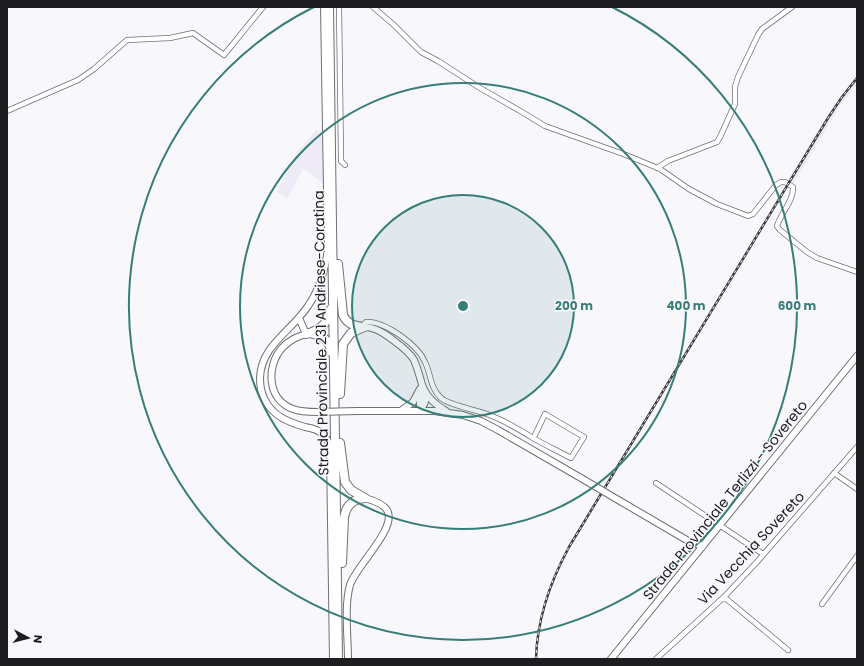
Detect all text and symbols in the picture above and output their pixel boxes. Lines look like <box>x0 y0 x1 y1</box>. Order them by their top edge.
street label: Strada Provinciale 231 Andriese-Coratina <box>309 190 333 476</box>
text: 200 m <box>555 297 593 314</box>
text: 400 m <box>666 297 706 314</box>
text: 600 m <box>778 297 817 314</box>
centre of rings <box>456 299 470 313</box>
street label: Strada Provinciale Terlizzi - Sovereto <box>638 396 812 604</box>
street label: Via Vecchia Sovereto <box>693 487 809 609</box>
north arrow <box>8 618 48 658</box>
text: N <box>29 634 46 644</box>

